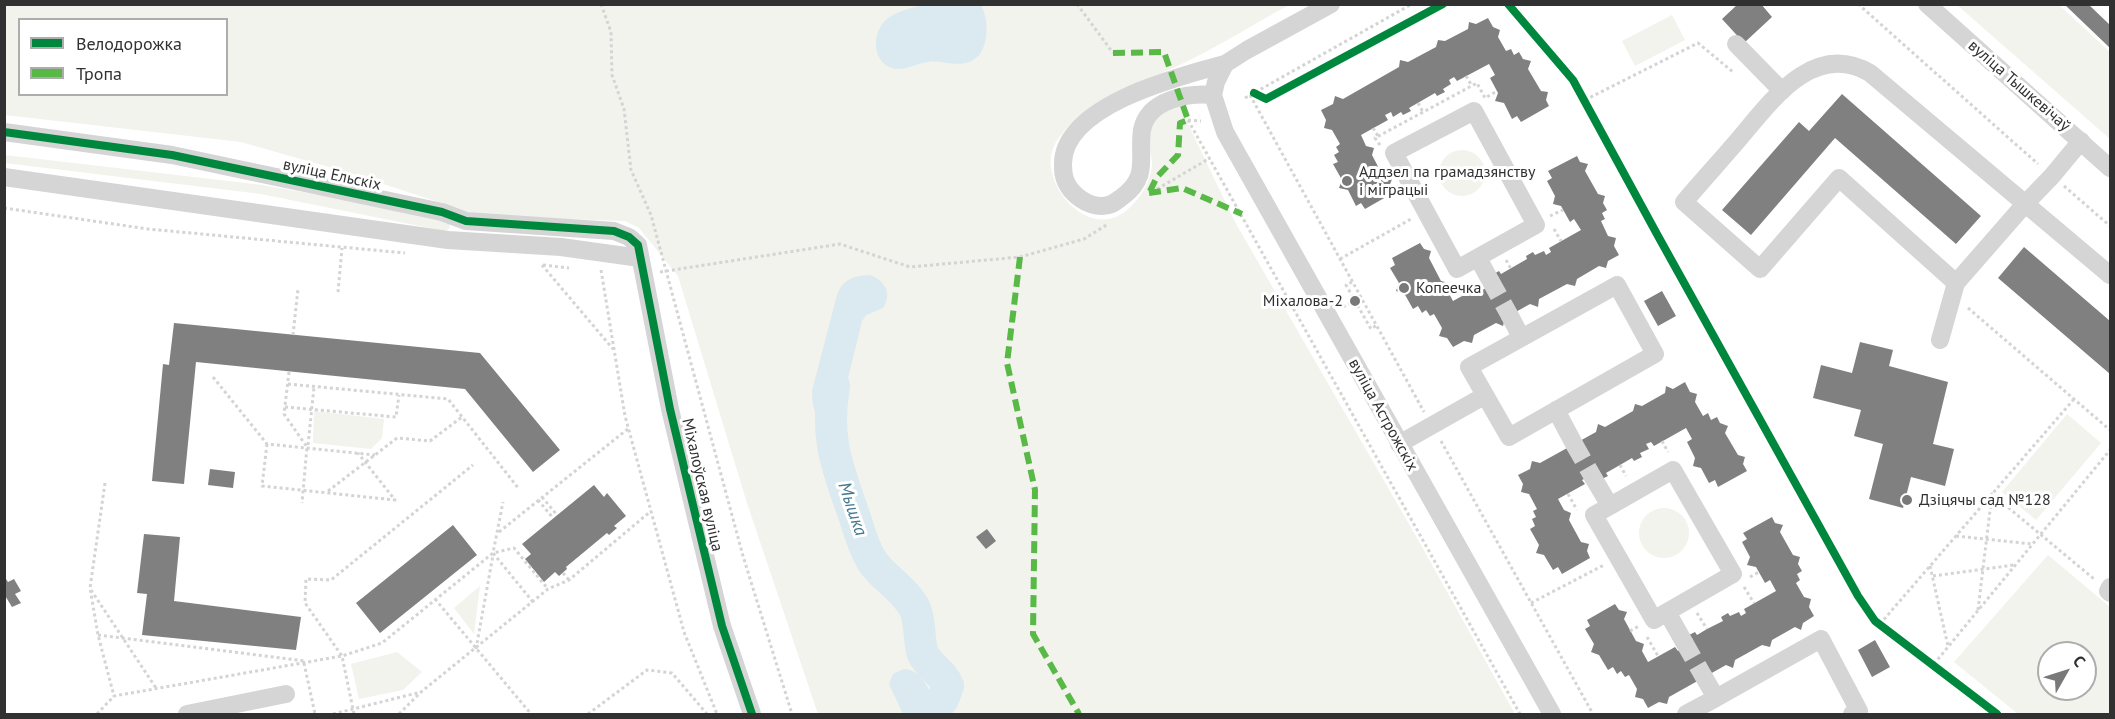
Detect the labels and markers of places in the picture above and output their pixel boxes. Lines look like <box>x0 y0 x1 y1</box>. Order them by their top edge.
place label: Аддзел па грамадзянству і міграцыі <box>1359 162 1535 200</box>
marker: Аддзел па грамадзянству і міграцыі <box>1340 174 1354 188</box>
place label: Копеечка <box>1416 278 1481 298</box>
marker: Копеечка <box>1397 281 1411 295</box>
place label: Міхалова-2 <box>1263 291 1343 311</box>
marker: Міхалова-2 <box>1348 294 1362 308</box>
place label: Дзіцячы сад №128 <box>1919 490 2051 510</box>
marker: Дзіцячы сад №128 <box>1900 493 1914 507</box>

